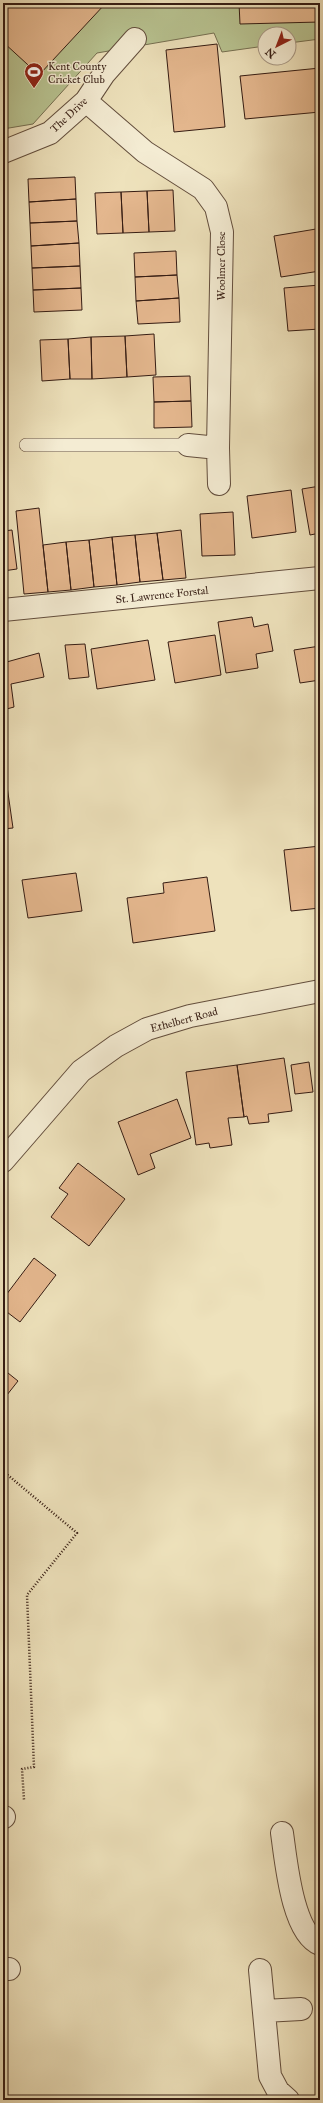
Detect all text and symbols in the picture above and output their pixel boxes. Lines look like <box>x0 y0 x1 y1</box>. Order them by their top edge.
north arrow <box>257 26 297 66</box>
text: N <box>262 45 278 61</box>
place label: Kent County Cricket Club <box>48 60 107 86</box>
sports icon: Kent County Cricket Club <box>23 61 45 89</box>
street label: The Drive <box>48 94 91 135</box>
street label: Woolmer Close <box>215 231 228 301</box>
street label: St. Lawrence Forstal <box>115 584 209 606</box>
street label: Ethelbert Road <box>149 1005 220 1035</box>

